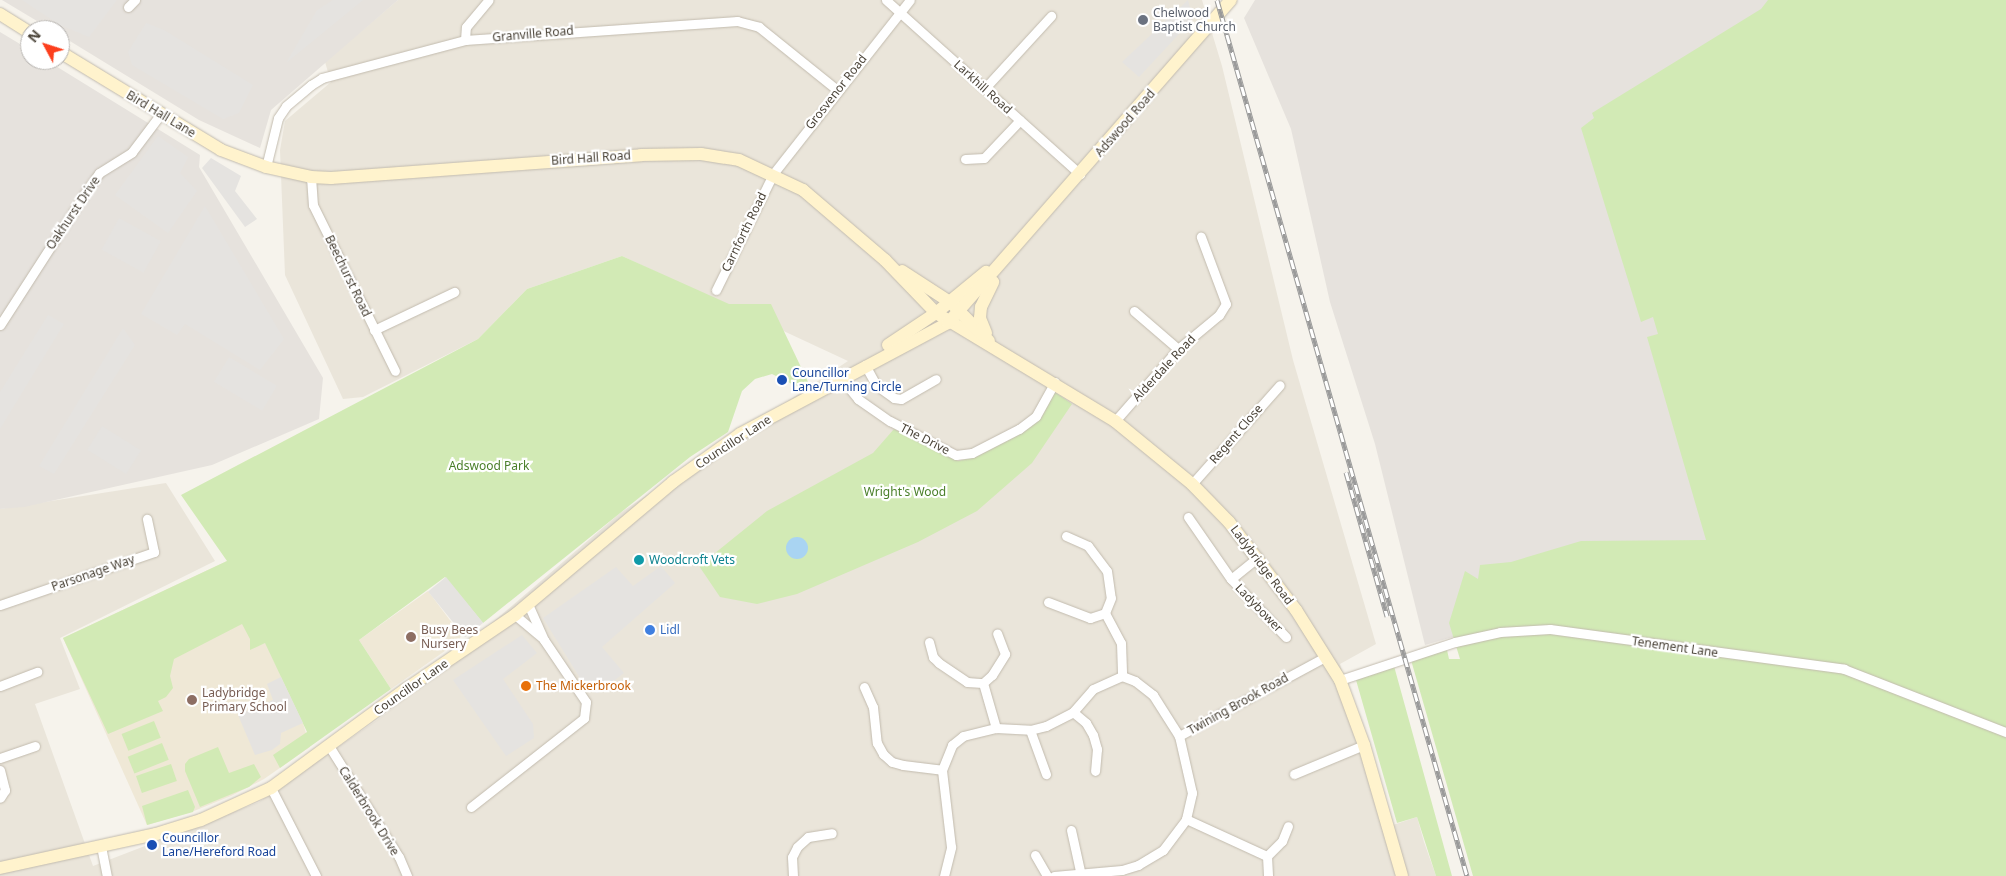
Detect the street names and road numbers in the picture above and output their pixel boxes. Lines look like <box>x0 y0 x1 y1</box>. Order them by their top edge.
street label: Granville Road <box>492 23 574 45</box>
street label: Grosvenor Road <box>802 52 870 132</box>
street label: Larkhill Road <box>951 57 1015 117</box>
street label: Adswood Road <box>1092 87 1158 159</box>
street label: Bird Hall Lane <box>124 88 198 140</box>
street label: Bird Hall Road <box>551 148 631 168</box>
street label: Oakhurst Drive <box>43 174 103 252</box>
street label: Carnforth Road <box>719 190 769 274</box>
street label: Beechurst Road <box>322 233 374 319</box>
street label: Alderdale Road <box>1130 332 1198 404</box>
street label: Regent Close <box>1206 401 1266 467</box>
street label: Councillor Lane <box>692 412 774 472</box>
street label: The Drive <box>898 420 952 458</box>
street label: Ladybridge Road <box>1228 523 1296 607</box>
street label: Parsonage Way <box>49 552 137 594</box>
street label: Ladybower <box>1232 581 1286 635</box>
street label: Tenement Lane <box>1631 634 1719 660</box>
street label: Councillor Lane <box>371 656 451 718</box>
street label: Twining Brook Road <box>1185 670 1291 738</box>
street label: Calderbrook Drive <box>336 764 402 858</box>

